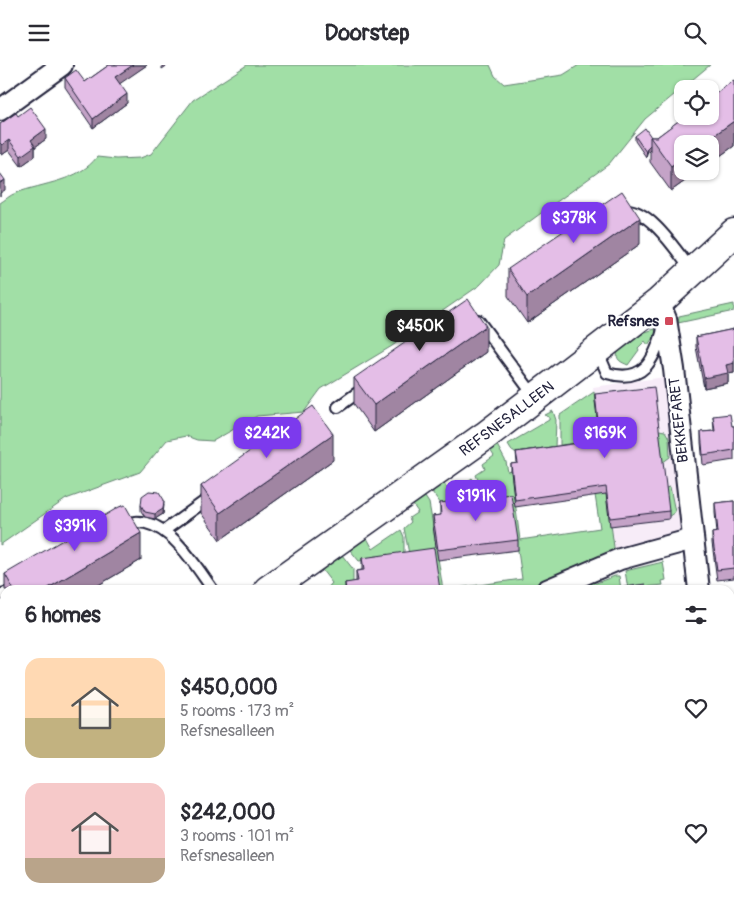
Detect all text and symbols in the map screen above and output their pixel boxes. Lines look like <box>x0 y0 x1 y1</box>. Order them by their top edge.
icon: menu <box>25 19 53 47</box>
text: Doorstep <box>324 19 410 47</box>
icon: search <box>681 19 709 47</box>
map controls <box>674 80 719 180</box>
button: locate <box>674 80 719 125</box>
button: layers <box>674 135 719 180</box>
pin: $378K <box>539 201 609 244</box>
text: $378K <box>552 208 596 228</box>
pin: $450K <box>385 309 455 352</box>
place label: Refsnes <box>608 312 659 331</box>
marker: Refsnes <box>663 315 675 327</box>
text: $450K <box>396 316 444 336</box>
street label: BEKKEFARET <box>665 376 693 464</box>
street label: REFSNESALLEEN <box>456 377 558 461</box>
pin: $242K <box>232 417 302 459</box>
pin: $169K <box>570 417 640 459</box>
text: $242K <box>244 423 290 443</box>
text: $169K <box>584 423 626 443</box>
pin: $191K <box>441 479 511 522</box>
text: $191K <box>456 486 496 506</box>
pin: $391K <box>40 509 110 552</box>
text: $391K <box>54 516 96 536</box>
icon: filters <box>682 601 710 629</box>
text: 6 homes <box>25 602 101 629</box>
text: $450,000 <box>180 674 278 701</box>
icon: home <box>65 678 125 738</box>
icon: heart <box>682 694 710 722</box>
text: 5 rooms · 173 m² <box>180 701 294 721</box>
text: Refsnesalleen <box>180 721 274 741</box>
text: $242,000 <box>180 799 275 826</box>
icon: home <box>65 803 125 863</box>
icon: heart <box>682 819 710 847</box>
text: 3 rooms · 101 m² <box>180 826 294 846</box>
text: Refsnesalleen <box>180 846 274 866</box>

